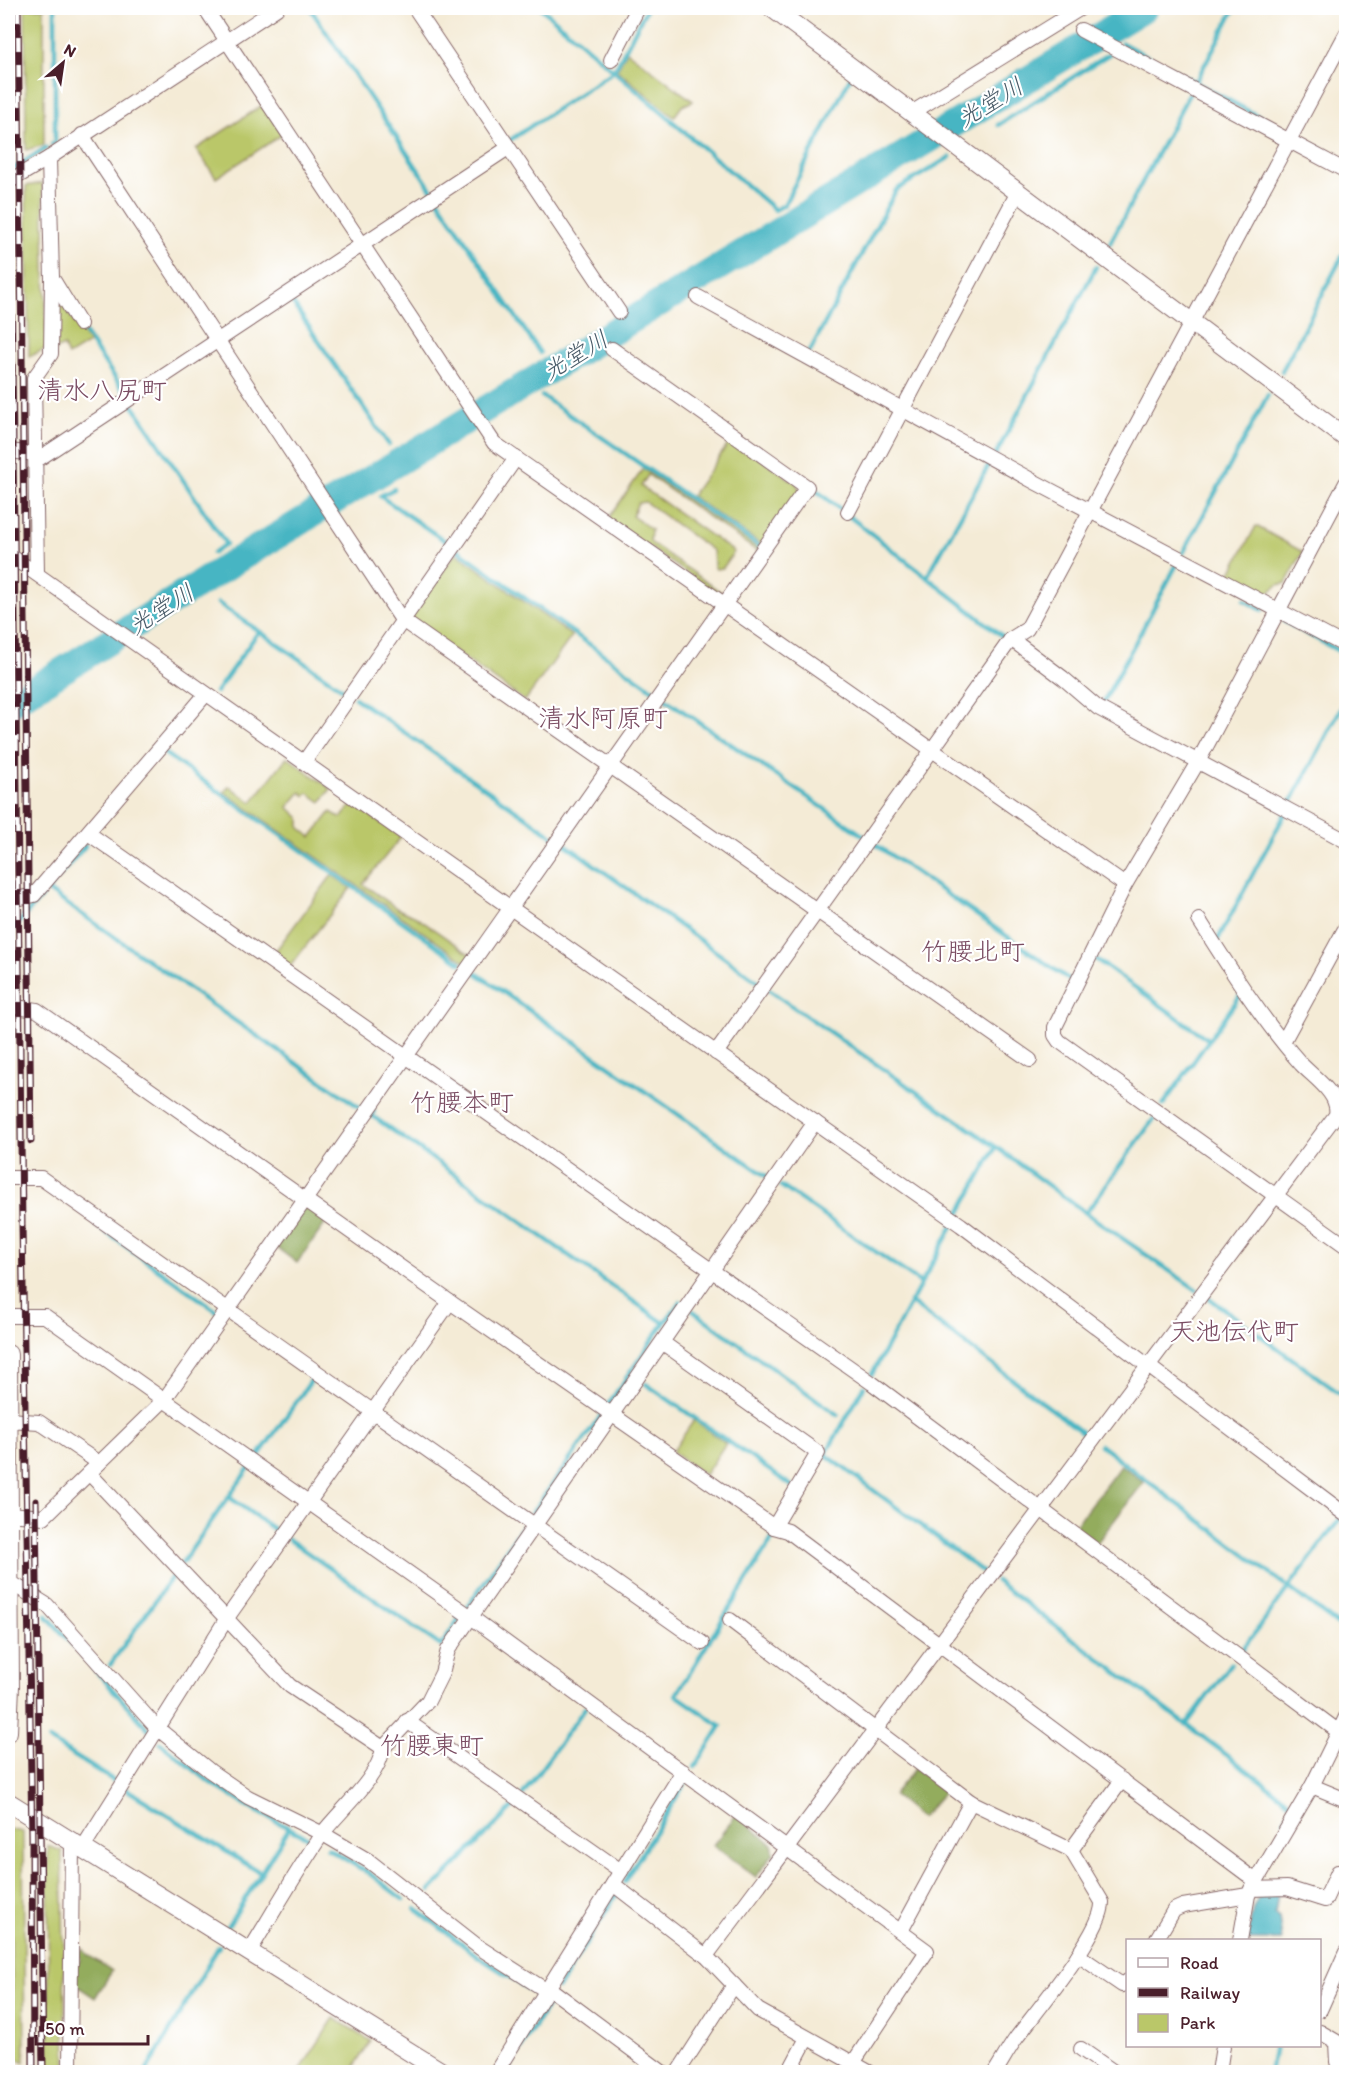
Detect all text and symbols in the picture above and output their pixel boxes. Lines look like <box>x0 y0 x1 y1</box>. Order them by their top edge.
north arrow <box>33 33 93 93</box>
text: N <box>61 39 79 61</box>
water label: 光堂川 <box>952 71 1028 133</box>
water label: 光堂川 <box>537 324 613 386</box>
district label: 清水八尻町 <box>37 374 167 406</box>
water label: 光堂川 <box>123 578 199 640</box>
district label: 清水阿原町 <box>538 702 668 734</box>
district label: 竹腰北町 <box>921 935 1025 967</box>
district label: 竹腰本町 <box>410 1086 514 1118</box>
district label: 天池伝代町 <box>1169 1315 1299 1347</box>
district label: 竹腰東町 <box>380 1729 484 1761</box>
legend <box>1126 1939 1321 2047</box>
text: Road <box>1180 1952 1219 1974</box>
text: Railway <box>1180 1982 1241 2004</box>
scale bar <box>36 2008 148 2046</box>
text: Park <box>1180 2012 1215 2034</box>
text: 50 m <box>45 2018 85 2040</box>

